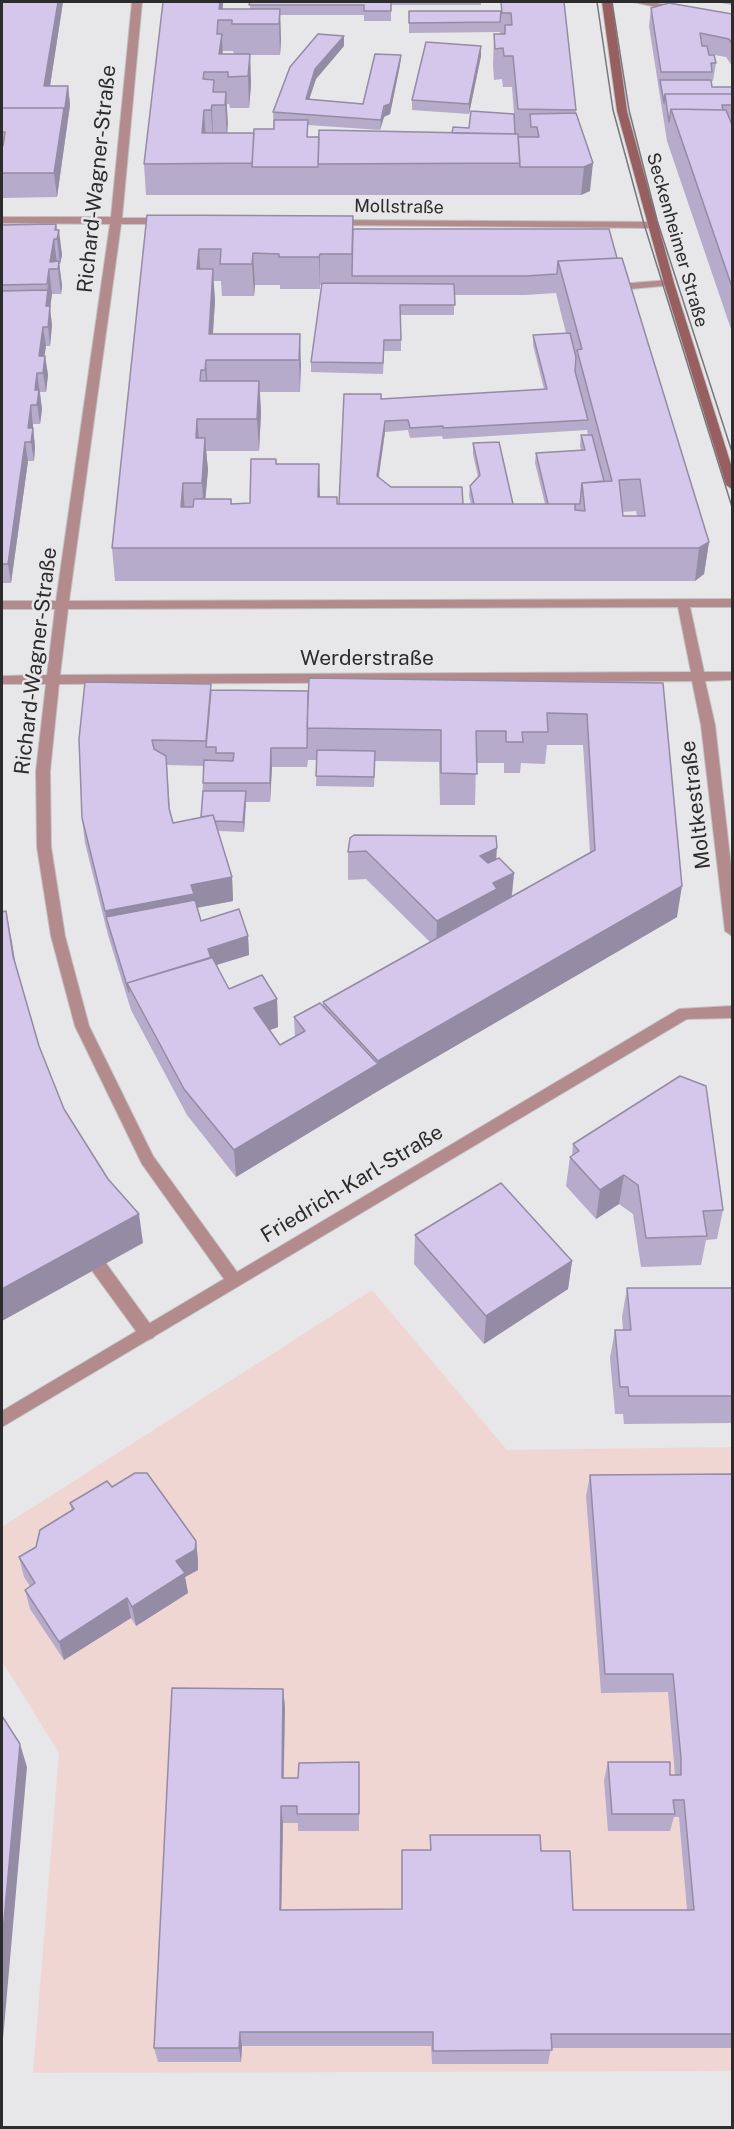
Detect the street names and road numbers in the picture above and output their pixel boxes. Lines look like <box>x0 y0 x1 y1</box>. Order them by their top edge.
street label: Richard-Wagner-Straße <box>72 64 122 294</box>
street label: Seckenheimer Straße <box>642 150 712 330</box>
street label: Mollstraße <box>354 195 444 219</box>
street label: Richard-Wagner-Straße <box>10 546 62 776</box>
street label: Werderstraße <box>300 646 434 672</box>
street label: Moltkestraße <box>676 739 716 871</box>
street label: Friedrich-Karl-Straße <box>256 1120 448 1248</box>

